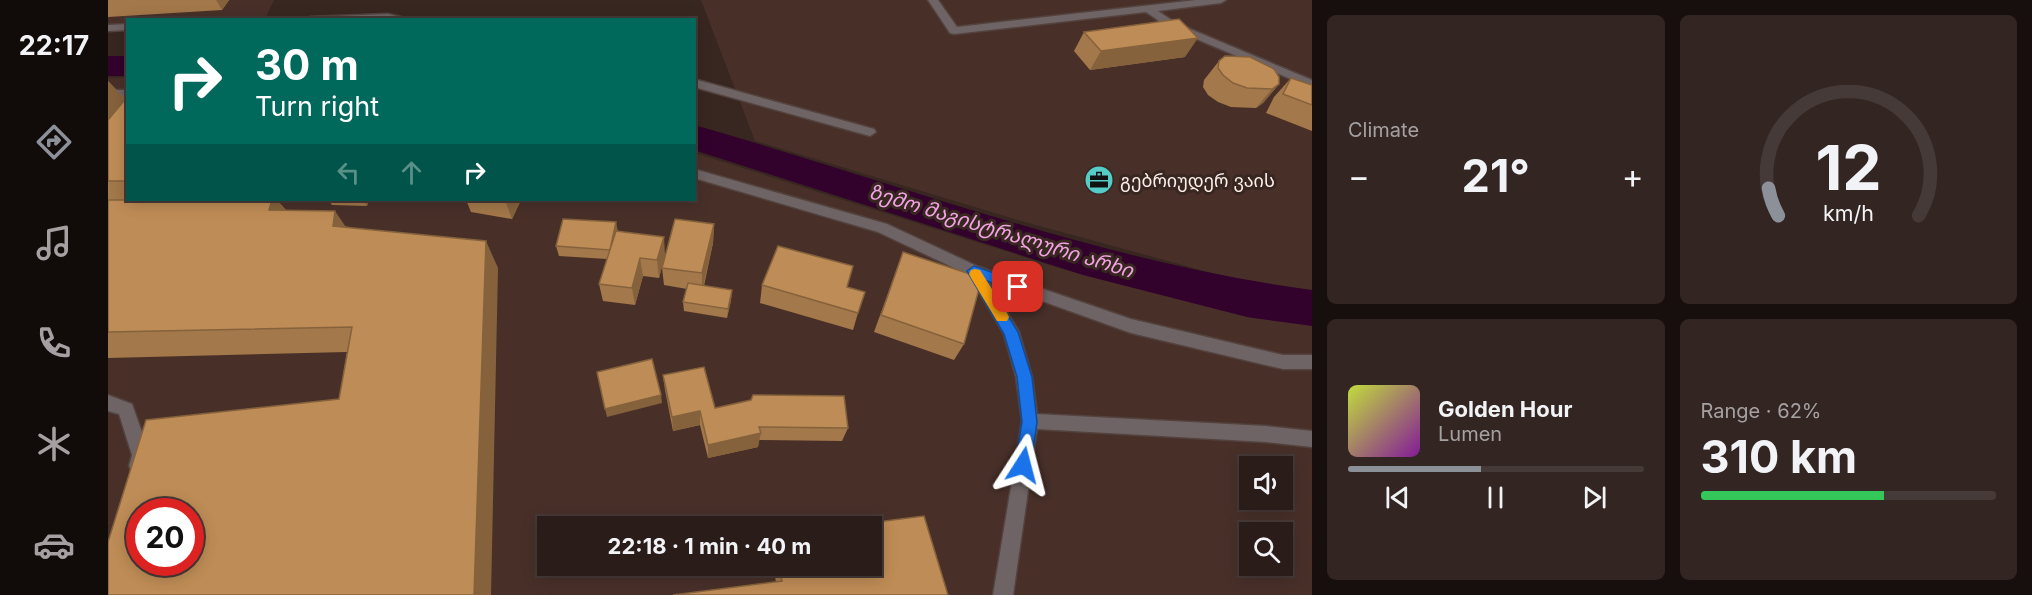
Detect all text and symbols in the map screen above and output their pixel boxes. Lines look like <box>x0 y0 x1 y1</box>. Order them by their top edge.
text: 22:17 <box>19 29 89 62</box>
text: 30 m <box>255 39 359 90</box>
icon: right <box>156 42 234 120</box>
text: Turn right <box>255 90 379 123</box>
text: Climate <box>1348 118 1419 142</box>
icon: directions <box>33 121 75 163</box>
text: 12 <box>1815 130 1881 205</box>
text: 21° <box>1462 148 1530 203</box>
icon: left <box>332 156 365 189</box>
icon: ahead <box>395 156 428 189</box>
icon: right <box>458 156 491 189</box>
text: − <box>1348 156 1370 196</box>
text: + <box>1622 156 1644 196</box>
office icon: გებრიუდერ ვაის <box>1083 164 1115 196</box>
place label: გებრიუდერ ვაის <box>1120 170 1275 192</box>
water label: ზემო მაგისტრალური არხი <box>866 179 1138 283</box>
text: km/h <box>1823 201 1874 227</box>
icon: music <box>33 222 75 264</box>
pin <box>992 261 1043 312</box>
icon: arrive <box>1001 270 1034 303</box>
icon: phone <box>33 322 75 364</box>
text: Golden Hour <box>1438 396 1572 422</box>
text: Range · 62% <box>1701 399 1822 423</box>
text: Lumen <box>1438 422 1502 446</box>
icon: climate <box>33 423 75 465</box>
text: 310 km <box>1701 429 1857 484</box>
position arrow <box>991 433 1055 497</box>
map controls <box>1239 456 1293 576</box>
button: sound <box>1239 456 1293 510</box>
icon: previous <box>1381 481 1414 514</box>
icon: pause <box>1479 481 1512 514</box>
icon: next <box>1578 481 1611 514</box>
speed limit sign: 20 <box>126 498 204 576</box>
button: search <box>1239 522 1293 576</box>
icon: car <box>33 524 75 566</box>
text: 22:18 · 1 min · 40 m <box>608 533 811 559</box>

